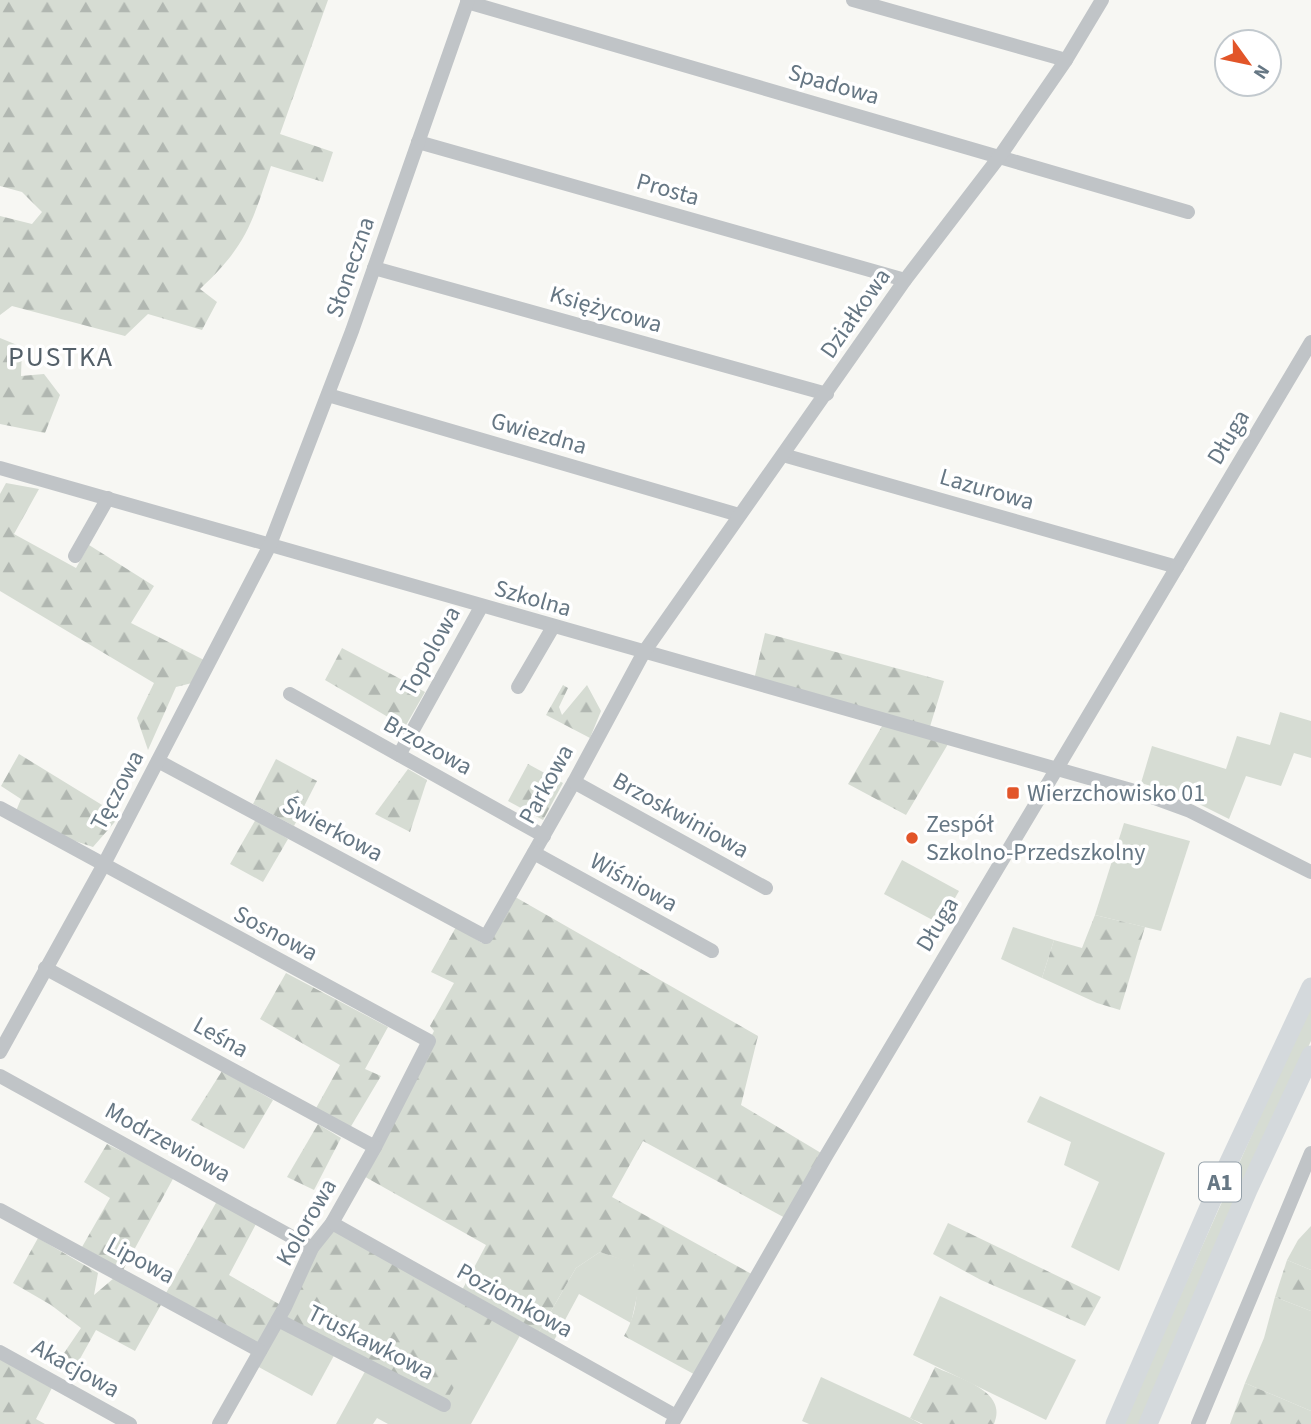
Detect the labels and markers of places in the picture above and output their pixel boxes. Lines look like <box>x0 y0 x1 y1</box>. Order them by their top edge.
place label: Wierzchowisko 01 <box>1027 776 1205 811</box>
marker: Wierzchowisko 01 <box>1005 785 1021 801</box>
place label: Zespół Szkolno-Przedszkolny <box>926 807 1146 870</box>
marker: Zespół Szkolno-Przedszkolny <box>904 830 920 846</box>

